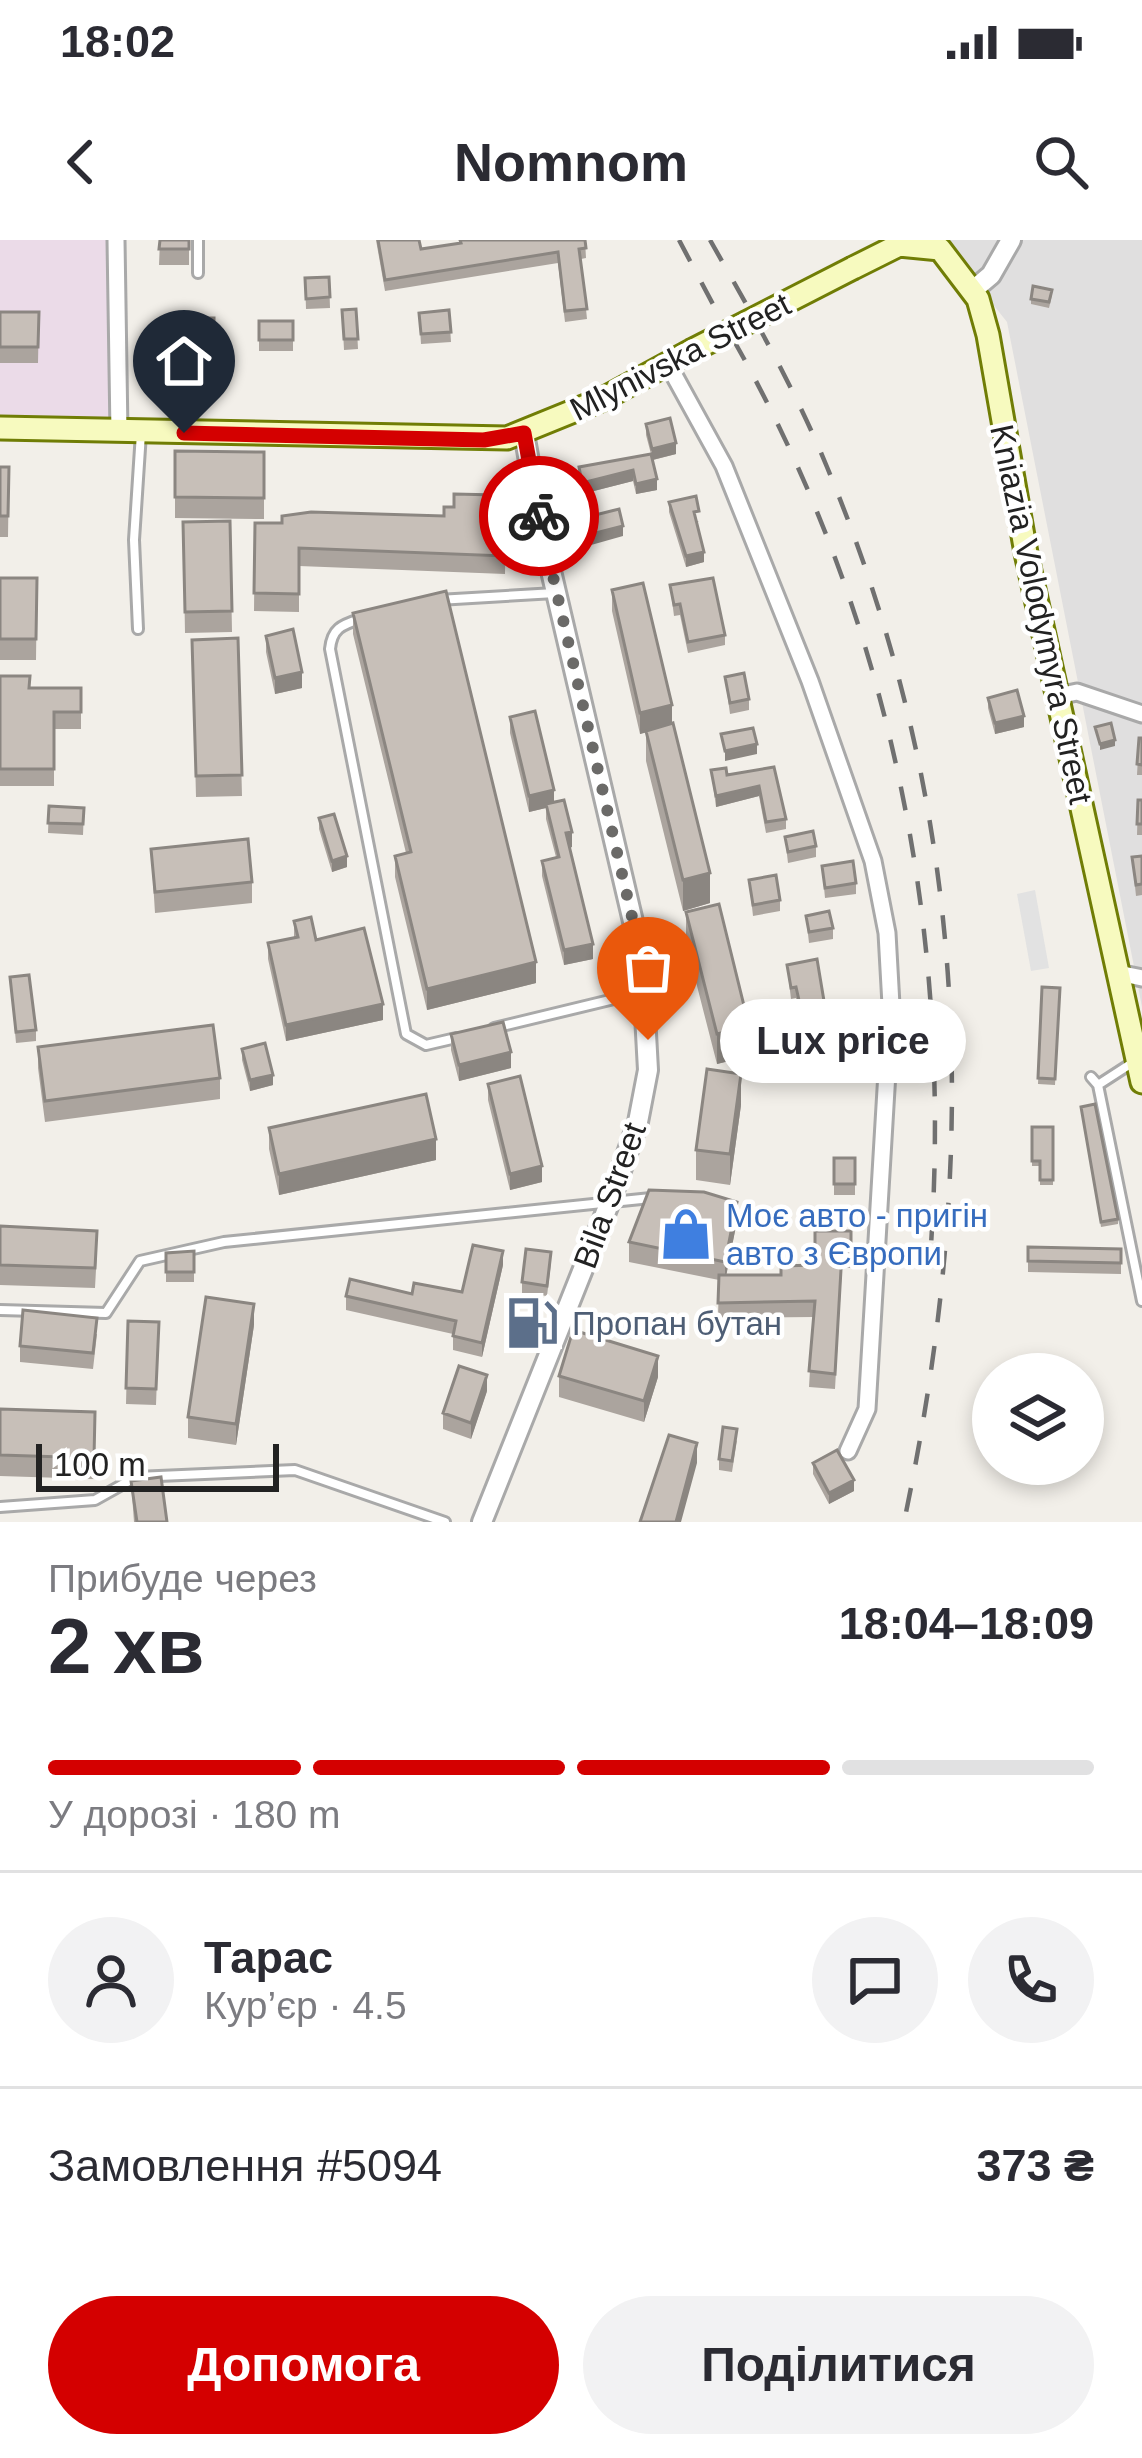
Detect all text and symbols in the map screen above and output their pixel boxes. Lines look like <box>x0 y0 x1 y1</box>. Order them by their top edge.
text: 18:02 <box>60 16 175 67</box>
icon: back <box>48 129 114 195</box>
icon: search <box>1028 129 1094 195</box>
text: Nomnom <box>454 132 688 192</box>
street label: Mlynivska Street <box>564 285 796 428</box>
pin <box>133 310 235 433</box>
icon: home <box>151 328 217 394</box>
street label: Kniazia Volodymyra Street <box>983 421 1100 807</box>
courier <box>479 456 599 576</box>
icon: bike <box>506 483 572 549</box>
pin <box>597 917 699 1040</box>
icon: bag <box>615 935 681 1001</box>
callout: Lux price <box>720 998 966 1082</box>
text: Lux price <box>756 1019 930 1062</box>
street label: Bila Street <box>566 1117 653 1273</box>
place label: Моє авто - пригін авто з Європи <box>726 1197 988 1272</box>
shop icon: Моє авто - пригін авто з Європи <box>657 1205 715 1263</box>
fuel station icon: Пропан бутан <box>503 1294 561 1352</box>
place label: Пропан бутан <box>572 1305 782 1342</box>
map controls <box>972 1353 1104 1485</box>
button: layers <box>972 1353 1104 1485</box>
scale bar <box>36 1438 279 1491</box>
text: 100 m <box>54 1446 146 1483</box>
text: Прибуде через <box>48 1557 317 1600</box>
text: 18:04–18:09 <box>839 1598 1094 1649</box>
text: 2 хв <box>48 1602 204 1690</box>
text: У дорозі · 180 m <box>48 1793 341 1836</box>
button: person <box>48 1917 174 2043</box>
button: chat <box>812 1917 938 2043</box>
button: phone <box>968 1917 1094 2043</box>
text: Тарас <box>204 1932 333 1983</box>
text: Кур’єр · 4.5 <box>204 1984 407 2027</box>
text: Замовлення #5094 <box>48 2140 442 2191</box>
text: 373 ₴ <box>976 2140 1094 2191</box>
button: Допомога <box>48 2296 559 2434</box>
button: Поділитися <box>583 2296 1094 2434</box>

